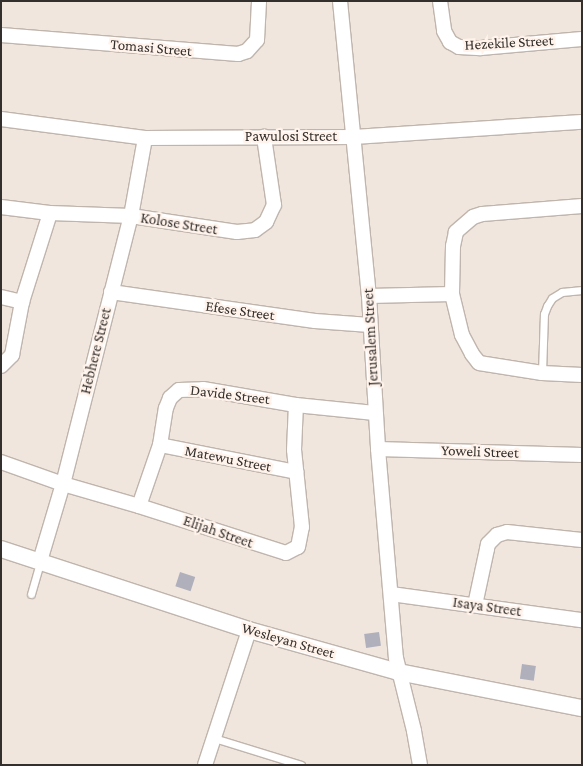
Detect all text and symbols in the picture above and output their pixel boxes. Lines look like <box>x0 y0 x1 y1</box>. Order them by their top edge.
street label: Hezekile Street <box>464 32 554 54</box>
street label: Tomasi Street <box>109 35 193 61</box>
street label: Pawulosi Street <box>245 128 337 146</box>
street label: Kolose Street <box>139 209 219 239</box>
street label: Jerusalem Street <box>359 288 383 386</box>
street label: Efese Street <box>204 297 276 325</box>
street label: Hebhere Street <box>77 306 115 396</box>
street label: Davide Street <box>189 381 271 409</box>
street label: Matewu Street <box>183 442 273 476</box>
street label: Yoweli Street <box>441 442 519 462</box>
street label: Elijah Street <box>181 512 255 552</box>
street label: Isaya Street <box>452 593 522 621</box>
street label: Wesleyan Street <box>239 619 337 663</box>

